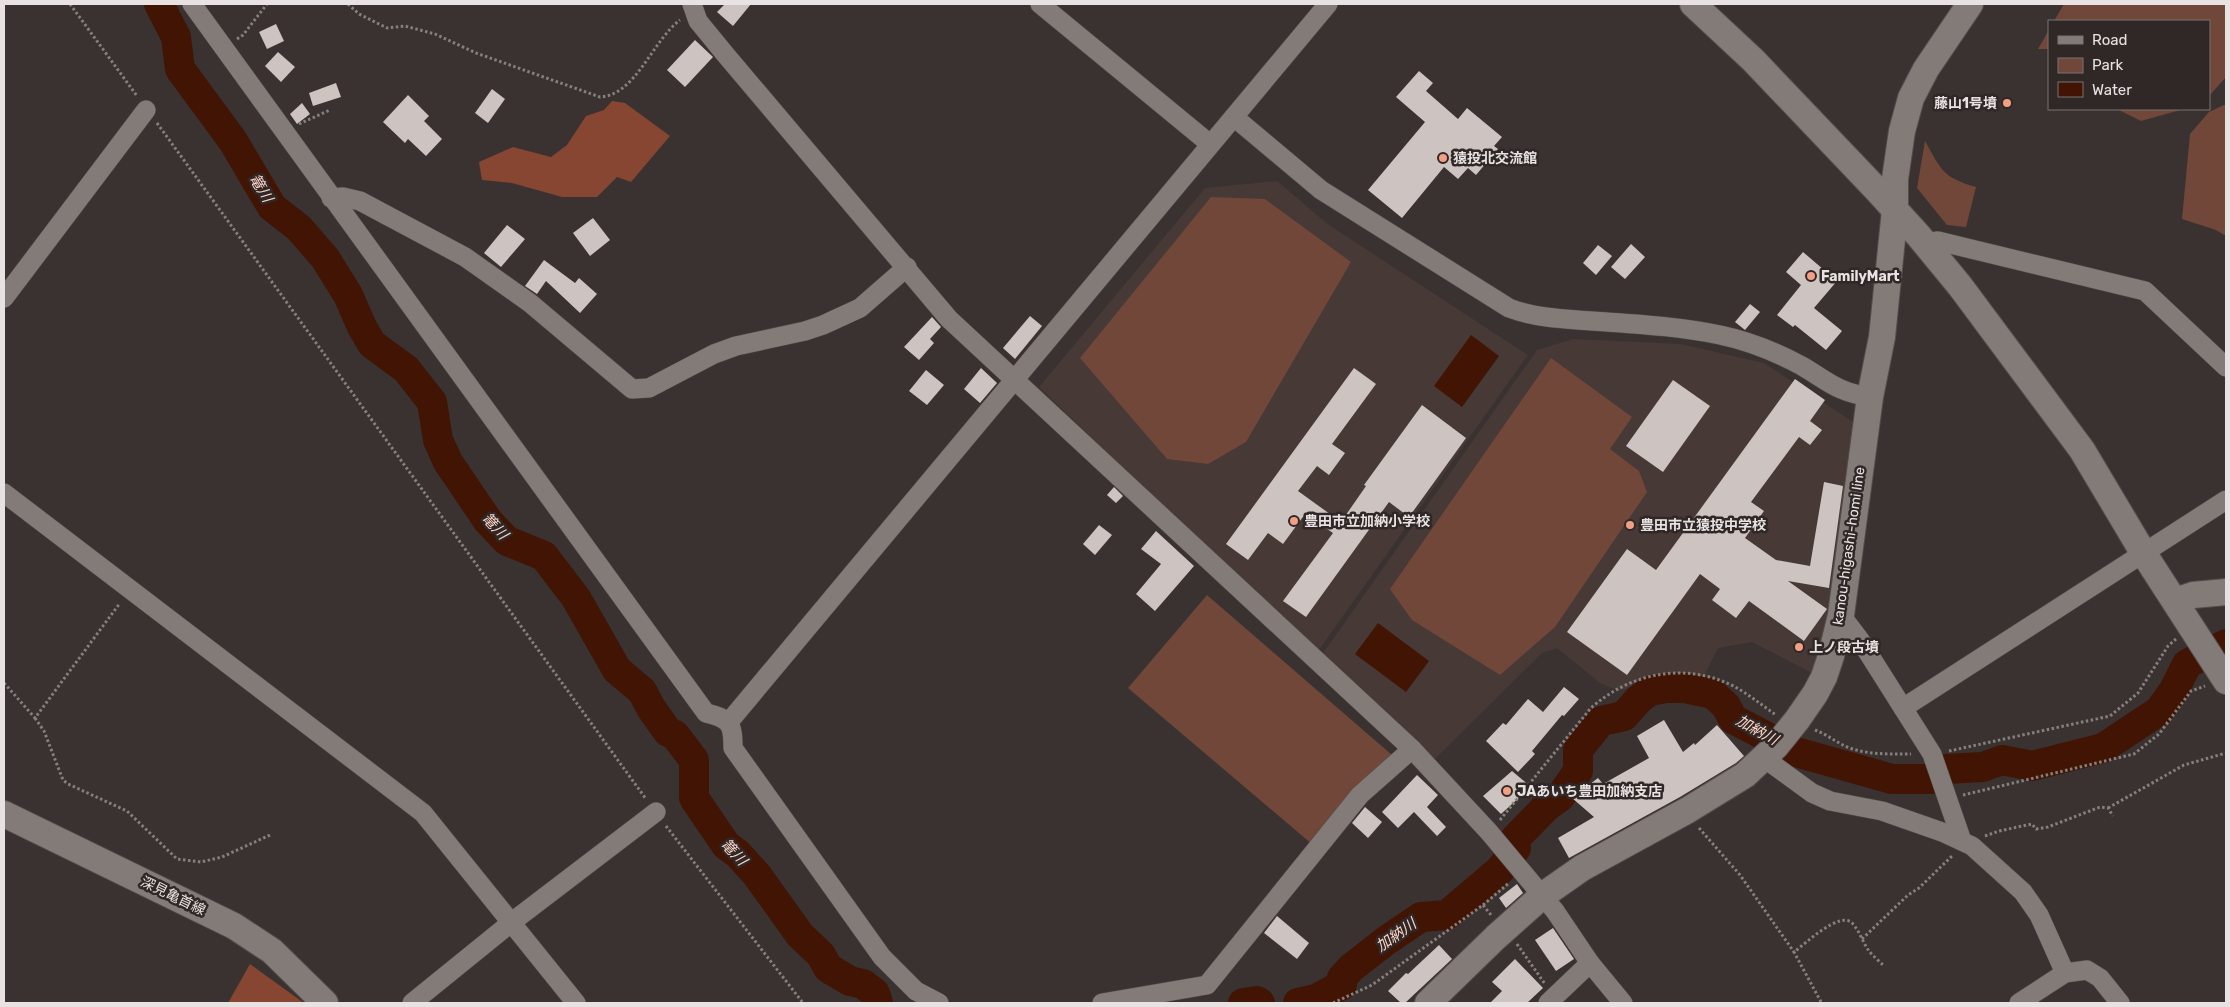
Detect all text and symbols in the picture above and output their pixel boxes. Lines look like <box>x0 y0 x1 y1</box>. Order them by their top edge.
legend <box>2048 20 2210 110</box>
text: Road <box>2092 31 2128 49</box>
text: Park <box>2092 56 2123 74</box>
text: Water <box>2092 81 2132 99</box>
place label: 藤山1号墳 <box>1934 95 1997 112</box>
marker: 藤山1号墳 <box>2001 97 2013 109</box>
place label: 猿投北交流館 <box>1453 150 1537 167</box>
marker: 猿投北交流館 <box>1437 152 1449 164</box>
water label: 篭川 <box>246 171 277 207</box>
place label: FamilyMart <box>1821 268 1900 285</box>
marker: FamilyMart <box>1805 270 1817 282</box>
street label: kanou-higashi-homi line <box>1829 466 1869 626</box>
water label: 篭川 <box>478 509 513 545</box>
place label: 豊田市立加納小学校 <box>1304 513 1430 530</box>
marker: 豊田市立加納小学校 <box>1288 515 1300 527</box>
place label: 豊田市立猿投中学校 <box>1640 517 1766 534</box>
marker: 豊田市立猿投中学校 <box>1624 519 1636 531</box>
place label: 上ノ段古墳 <box>1809 639 1879 656</box>
marker: 上ノ段古墳 <box>1793 641 1805 653</box>
water label: 加納川 <box>1733 711 1783 750</box>
place label: JAあいち豊田加納支店 <box>1517 783 1662 800</box>
marker: JAあいち豊田加納支店 <box>1501 785 1513 797</box>
water label: 篭川 <box>717 835 752 871</box>
street label: 深見亀首線 <box>138 873 208 919</box>
water label: 加納川 <box>1372 914 1421 955</box>

